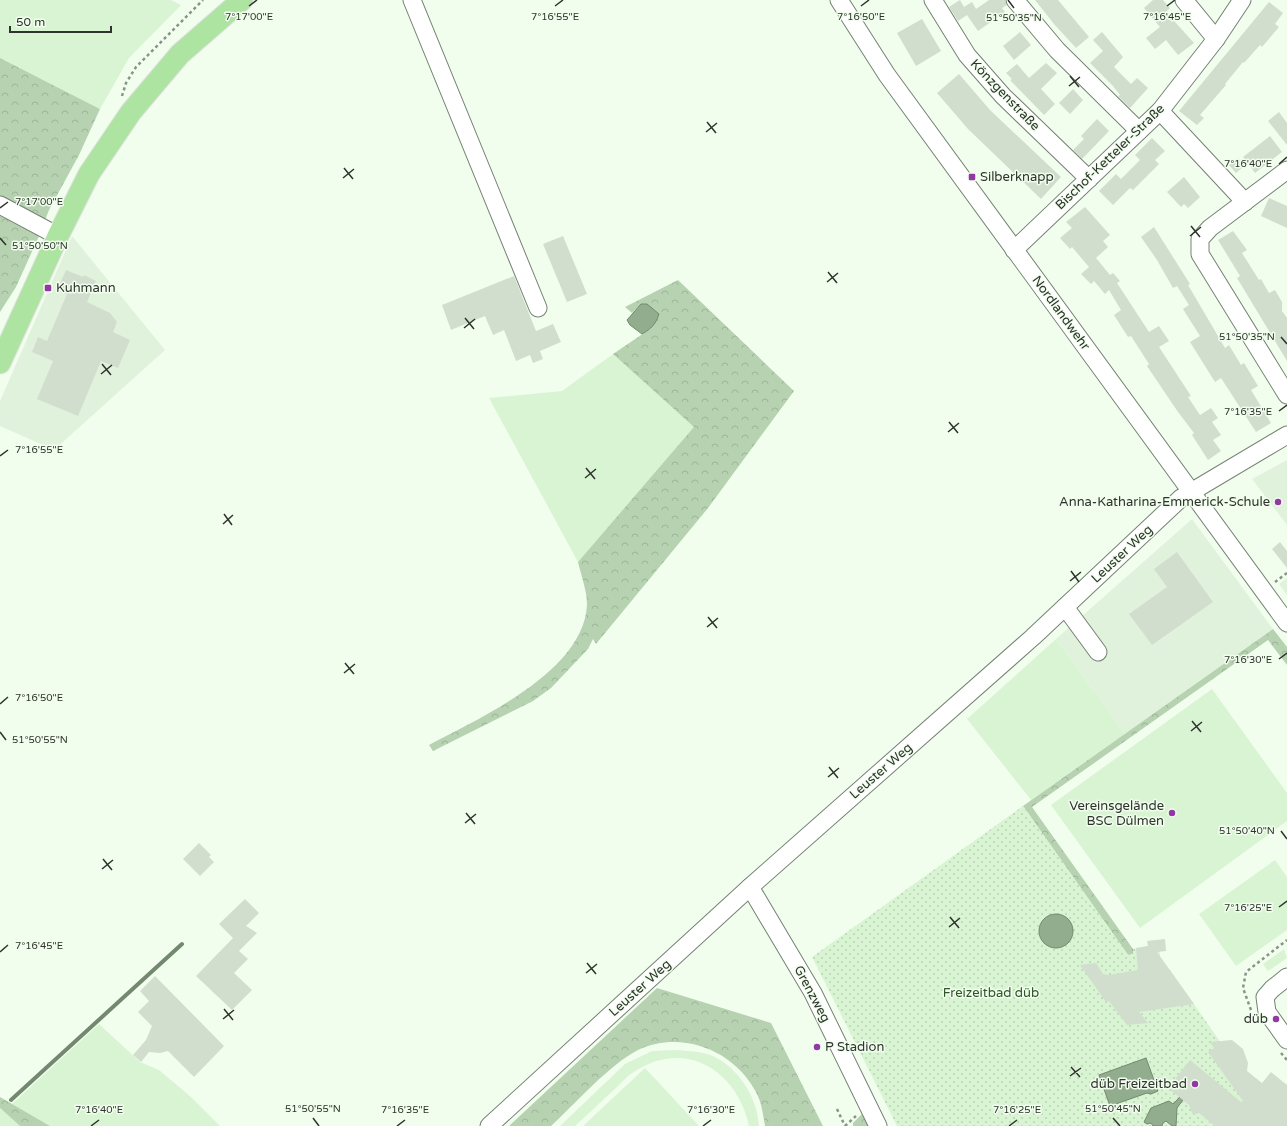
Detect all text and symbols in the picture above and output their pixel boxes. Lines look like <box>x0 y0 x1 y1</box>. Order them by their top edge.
scale bar <box>10 8 111 34</box>
text: 7°17'00"E <box>225 11 273 23</box>
text: 7°16'55"E <box>531 11 579 23</box>
text: 7°16'50"E <box>837 11 885 23</box>
text: 7°16'45"E <box>1143 11 1191 23</box>
text: 51°50'35"N <box>986 12 1042 24</box>
text: 50 m <box>16 15 45 29</box>
street label: Könzgenstraße <box>967 56 1043 134</box>
street label: Bischof-Ketteler-Straße <box>1052 101 1168 213</box>
text: 7°16'40"E <box>1224 158 1272 170</box>
place label: Silberknapp <box>980 169 1054 185</box>
marker: Silberknapp <box>967 172 977 182</box>
text: 7°17'00"E <box>15 196 63 208</box>
text: 51°50'50"N <box>12 240 68 252</box>
street label: Nordlandwehr <box>1029 273 1093 353</box>
place label: Kuhmann <box>56 280 116 296</box>
marker: Kuhmann <box>43 283 53 293</box>
text: 51°50'35"N <box>1219 331 1275 343</box>
text: 7°16'35"E <box>1224 406 1272 418</box>
text: 7°16'55"E <box>15 444 63 456</box>
place label: Anna-Katharina-Emmerick-Schule <box>1059 494 1270 510</box>
marker: Anna-Katharina-Emmerick-Schule <box>1273 497 1283 507</box>
street label: Leuster Weg <box>1088 522 1156 586</box>
text: 7°16'30"E <box>1224 654 1272 666</box>
text: 7°16'50"E <box>15 692 63 704</box>
text: 51°50'55"N <box>12 734 68 746</box>
street label: Leuster Weg <box>846 739 916 803</box>
place label: Vereinsgelände BSC Dülmen <box>1069 798 1164 829</box>
marker: Vereinsgelände BSC Dülmen <box>1167 808 1177 818</box>
text: 51°50'40"N <box>1219 825 1275 837</box>
text: 7°16'25"E <box>1224 902 1272 914</box>
text: 7°16'45"E <box>15 940 63 952</box>
street label: Leuster Weg <box>606 956 674 1020</box>
street label: Grenzweg <box>790 963 834 1025</box>
park label: Freizeitbad düb <box>943 985 1039 1001</box>
place label: düb <box>1244 1011 1268 1027</box>
marker: düb <box>1271 1014 1281 1024</box>
place label: P Stadion <box>825 1039 884 1055</box>
marker: P Stadion <box>812 1042 822 1052</box>
place label: düb Freizeitbad <box>1091 1076 1187 1092</box>
marker: düb Freizeitbad <box>1190 1079 1200 1089</box>
text: 51°50'55"N <box>285 1103 341 1115</box>
text: 51°50'45"N <box>1085 1103 1141 1115</box>
text: 7°16'40"E <box>75 1104 123 1116</box>
text: 7°16'35"E <box>381 1104 429 1116</box>
text: 7°16'30"E <box>687 1104 735 1116</box>
text: 7°16'25"E <box>993 1104 1041 1116</box>

